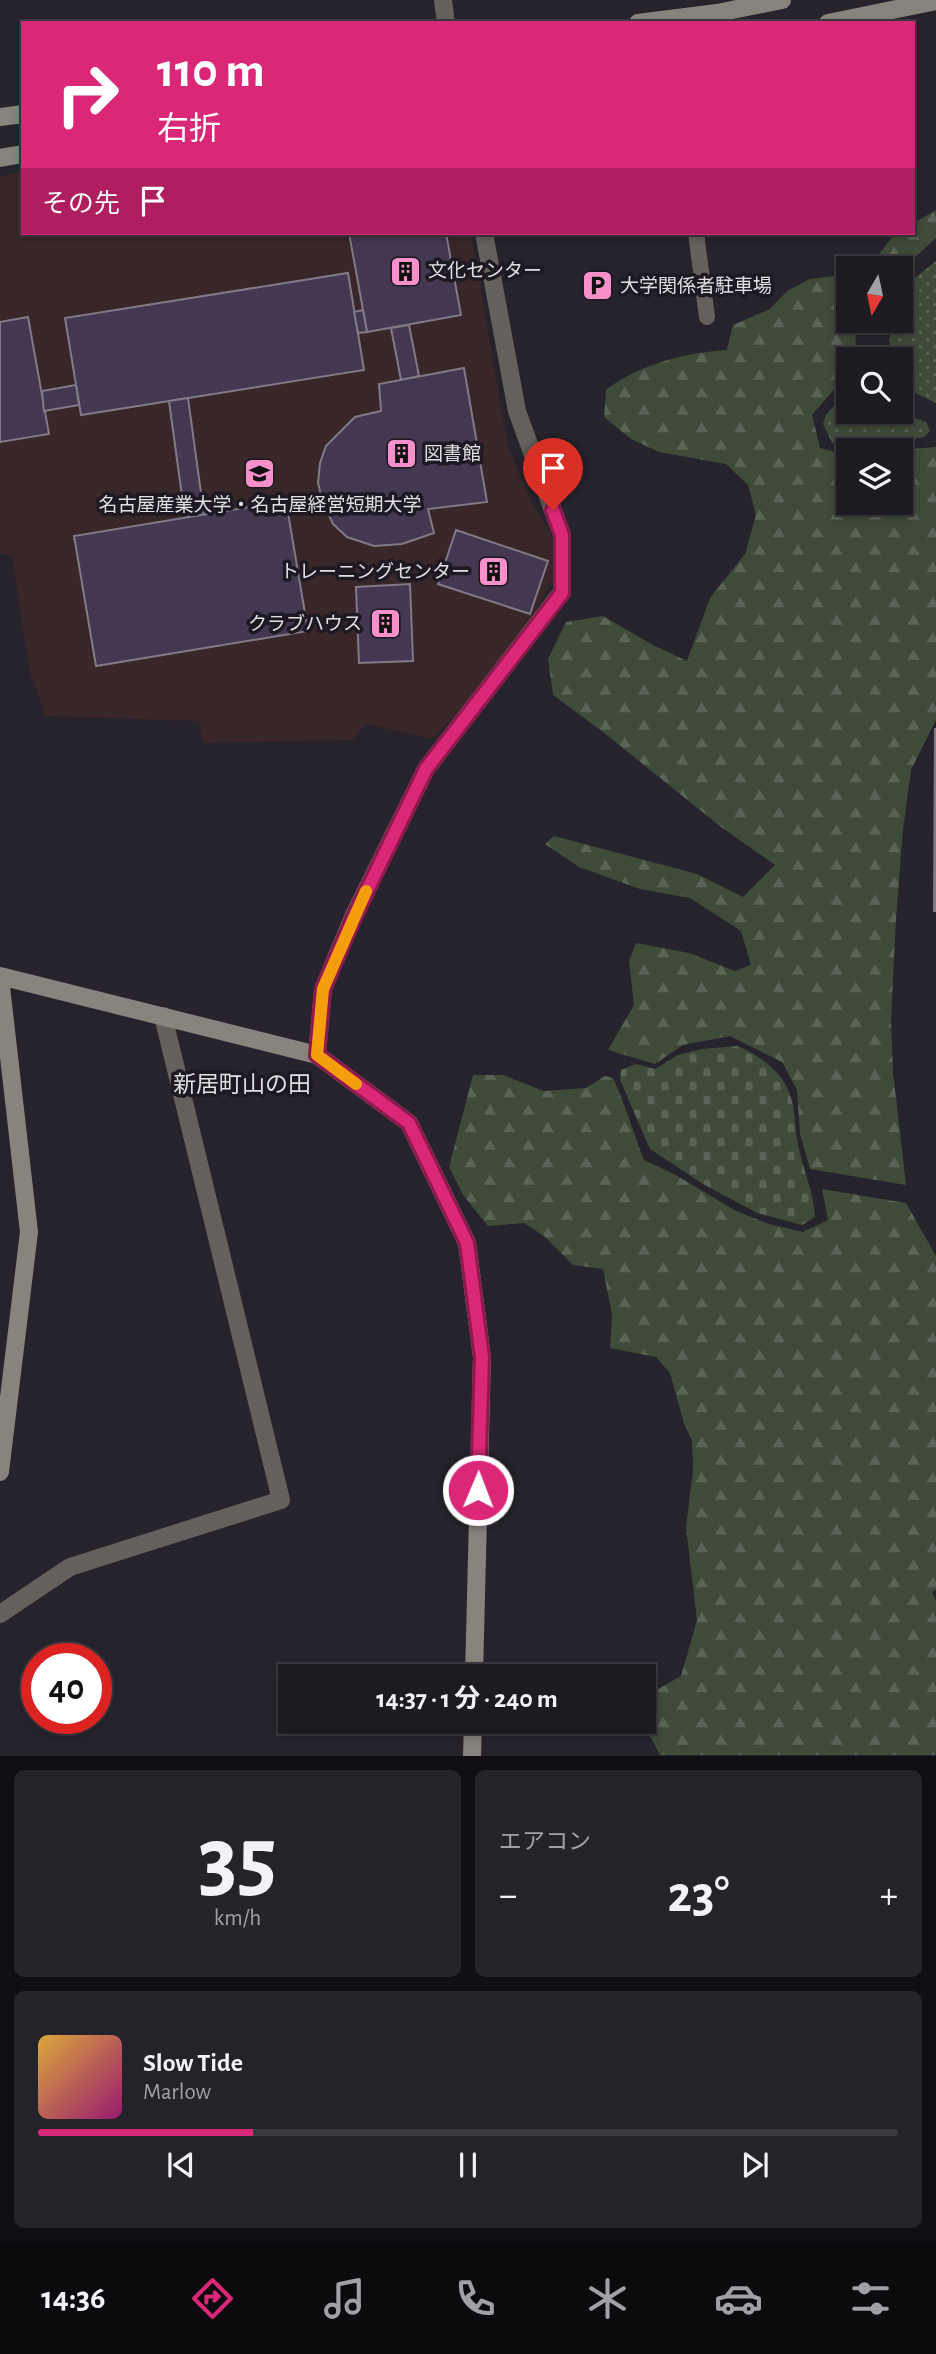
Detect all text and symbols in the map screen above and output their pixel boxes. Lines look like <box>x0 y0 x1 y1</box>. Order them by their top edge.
text: 110 m <box>157 47 265 96</box>
icon: right <box>42 49 133 140</box>
text: 右折 <box>157 113 221 145</box>
icon: arrive <box>134 182 172 220</box>
text: その先 <box>42 191 120 217</box>
building icon: 文化センター <box>388 254 422 288</box>
north arrow <box>836 256 914 332</box>
map controls <box>836 256 913 515</box>
place label: 文化センター <box>428 260 542 281</box>
parking icon: 大学関係者駐車場 <box>580 269 614 303</box>
place label: 大学関係者駐車場 <box>620 275 772 296</box>
button: search <box>836 347 913 424</box>
building icon: 図書館 <box>384 437 418 471</box>
pin <box>523 438 583 510</box>
button: layers <box>836 438 913 515</box>
place label: 図書館 <box>424 444 481 464</box>
icon: arrive <box>534 449 572 487</box>
school or university icon: 名古屋産業大学・名古屋経営短期大学 <box>243 457 277 491</box>
place label: 名古屋産業大学・名古屋経営短期大学 <box>98 494 422 515</box>
building icon: トレーニングセンター <box>476 555 510 589</box>
place label: トレーニングセンター <box>280 562 470 582</box>
building icon: クラブハウス <box>368 607 402 641</box>
place label: クラブハウス <box>248 613 362 634</box>
district label: 新居町山の田 <box>173 1072 311 1097</box>
position arrow <box>441 1453 515 1527</box>
speed limit sign: 40 <box>21 1643 112 1734</box>
text: 14:37 · 1 分 · 240 m <box>376 1686 558 1712</box>
text: 35 <box>198 1814 277 1905</box>
text: エアコン <box>499 1831 591 1854</box>
text: 23° <box>667 1869 730 1921</box>
text: − <box>499 1877 517 1915</box>
text: + <box>880 1877 898 1915</box>
text: km/h <box>214 1907 261 1930</box>
text: Slow Tide <box>143 2050 243 2076</box>
text: Marlow <box>143 2081 211 2104</box>
icon: previous <box>162 2146 200 2184</box>
icon: pause <box>449 2146 487 2184</box>
icon: next <box>736 2146 774 2184</box>
icon: directions <box>188 2274 237 2323</box>
icon: music <box>320 2274 369 2323</box>
icon: phone <box>451 2274 500 2323</box>
icon: climate <box>583 2274 632 2323</box>
icon: car <box>714 2274 763 2323</box>
icon: filters <box>846 2274 895 2323</box>
text: 14:36 <box>41 2282 105 2314</box>

